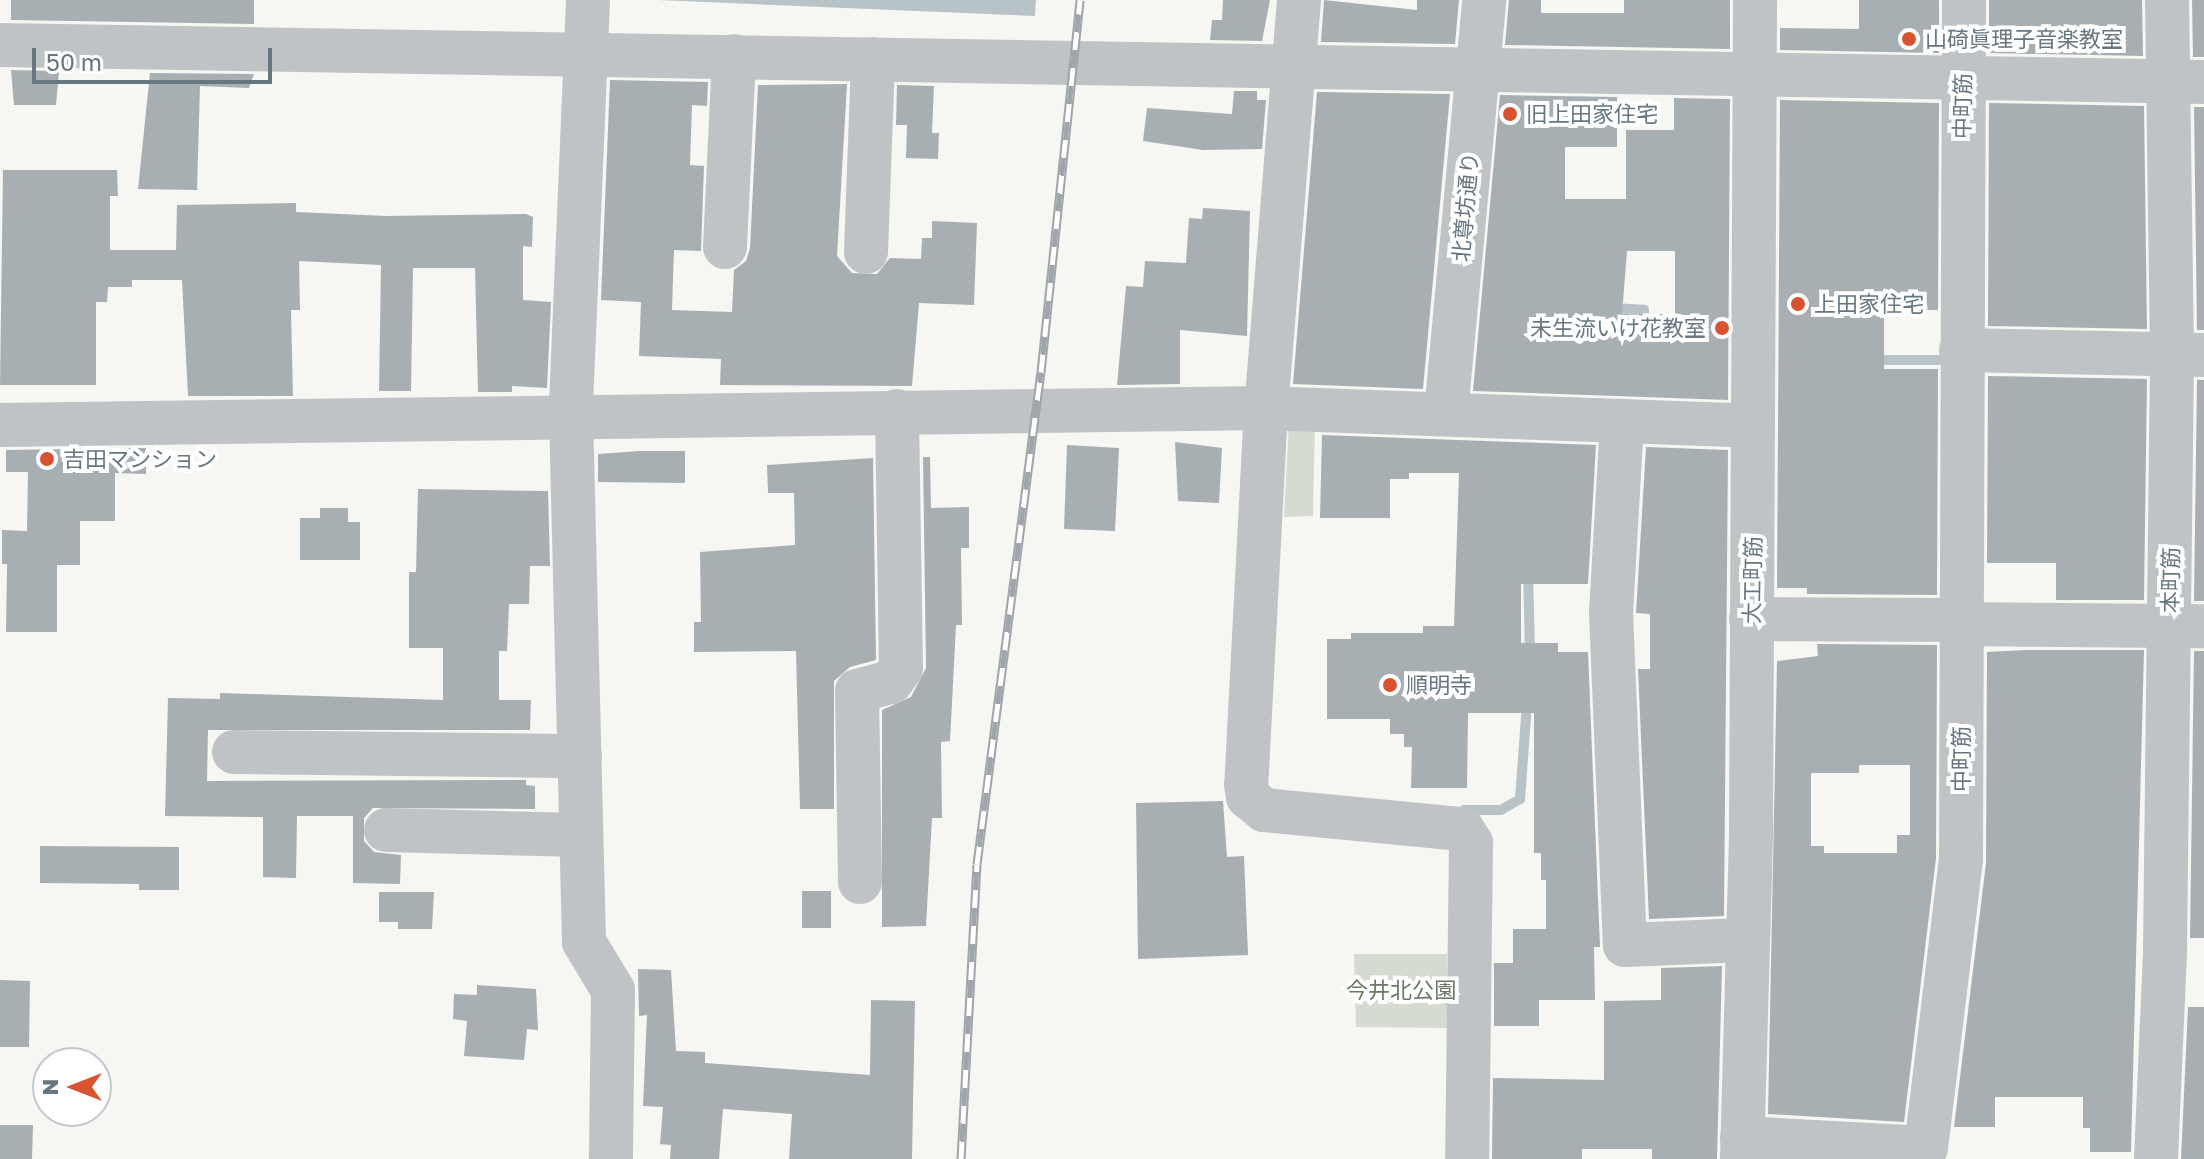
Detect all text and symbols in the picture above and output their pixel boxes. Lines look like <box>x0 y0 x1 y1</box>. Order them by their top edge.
place label: 山碕眞理子音楽教室 <box>1925 26 2123 52</box>
marker: 山碕眞理子音楽教室 <box>1900 30 1918 48</box>
scale bar <box>36 32 276 82</box>
text: 50 m <box>46 47 102 76</box>
street label: 中町筋 <box>1948 73 1976 139</box>
place label: 旧上田家住宅 <box>1526 101 1658 127</box>
marker: 旧上田家住宅 <box>1501 105 1519 123</box>
street label: 北尊坊通り <box>1447 151 1483 263</box>
place label: 上田家住宅 <box>1814 291 1924 317</box>
marker: 上田家住宅 <box>1789 295 1807 313</box>
place label: 未生流いけ花教室 <box>1530 315 1706 341</box>
marker: 未生流いけ花教室 <box>1713 319 1731 337</box>
place label: 吉田マンション <box>63 446 217 472</box>
marker: 吉田マンション <box>38 450 56 468</box>
street label: 大工町筋 <box>1738 536 1766 624</box>
street label: 本町筋 <box>2156 547 2184 613</box>
place label: 順明寺 <box>1406 672 1472 698</box>
marker: 順明寺 <box>1381 676 1399 694</box>
street label: 中町筋 <box>1948 726 1974 792</box>
park label: 今井北公園 <box>1346 977 1456 1003</box>
north arrow <box>32 1047 112 1127</box>
text: N <box>36 1079 63 1095</box>

